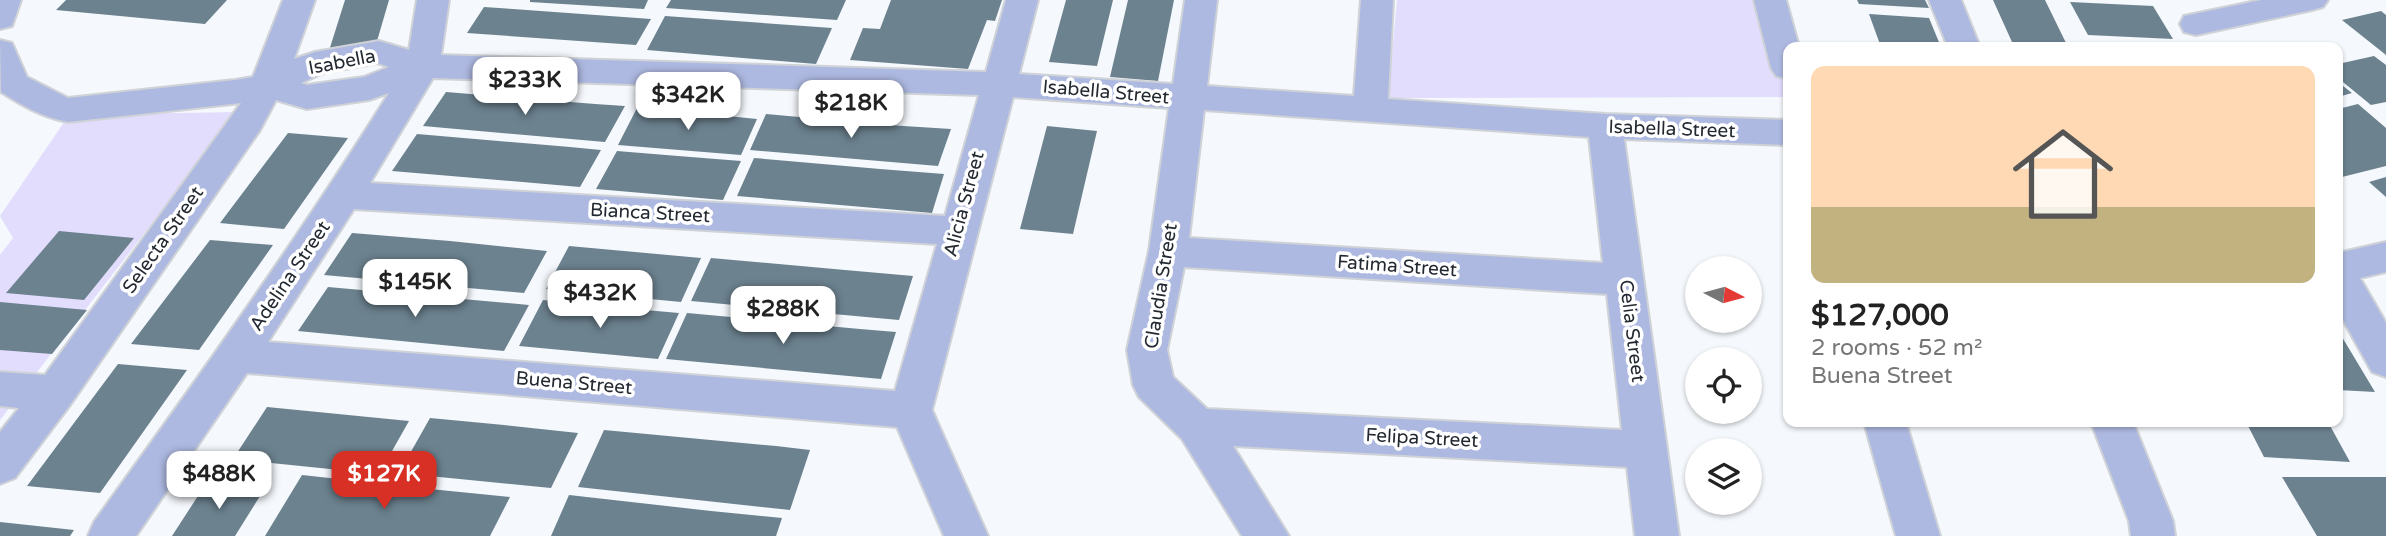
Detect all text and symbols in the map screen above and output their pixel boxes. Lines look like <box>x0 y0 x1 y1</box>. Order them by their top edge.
street label: Isabella <box>307 45 377 79</box>
pin: $233K <box>476 58 574 117</box>
text: $233K <box>489 66 561 94</box>
pin: $342K <box>639 72 737 132</box>
street label: Isabella Street <box>1042 76 1170 108</box>
pin: $218K <box>802 80 900 140</box>
text: $342K <box>652 81 724 109</box>
text: $218K <box>815 89 887 117</box>
icon: home <box>2000 111 2126 237</box>
street label: Isabella Street <box>1608 116 1736 142</box>
street label: Alicia Street <box>939 149 989 259</box>
street label: Selecta Street <box>118 182 208 298</box>
street label: Bianca Street <box>589 199 711 227</box>
street label: Adelina Street <box>245 217 335 335</box>
street label: Claudia Street <box>1140 222 1182 350</box>
street label: Fatima Street <box>1336 251 1458 281</box>
north arrow <box>1685 256 1762 332</box>
map controls <box>1685 256 1762 515</box>
pin: $145K <box>366 260 464 319</box>
text: $145K <box>379 268 451 296</box>
pin: $432K <box>551 270 649 330</box>
text: $432K <box>564 279 636 307</box>
street label: Celia Street <box>1615 279 1649 383</box>
pin: $288K <box>734 286 832 346</box>
text: $288K <box>747 295 819 323</box>
text: $127,000 <box>1811 297 1949 334</box>
text: 2 rooms · 52 m² <box>1811 334 1982 362</box>
button: locate <box>1685 347 1762 424</box>
text: Buena Street <box>1811 362 1952 390</box>
street label: Buena Street <box>515 367 633 399</box>
street label: Felipa Street <box>1365 424 1479 452</box>
button: layers <box>1685 438 1762 515</box>
pin: $488K <box>170 452 268 511</box>
pin: $127K <box>335 452 433 511</box>
text: $488K <box>183 460 255 488</box>
text: $127K <box>348 460 420 488</box>

